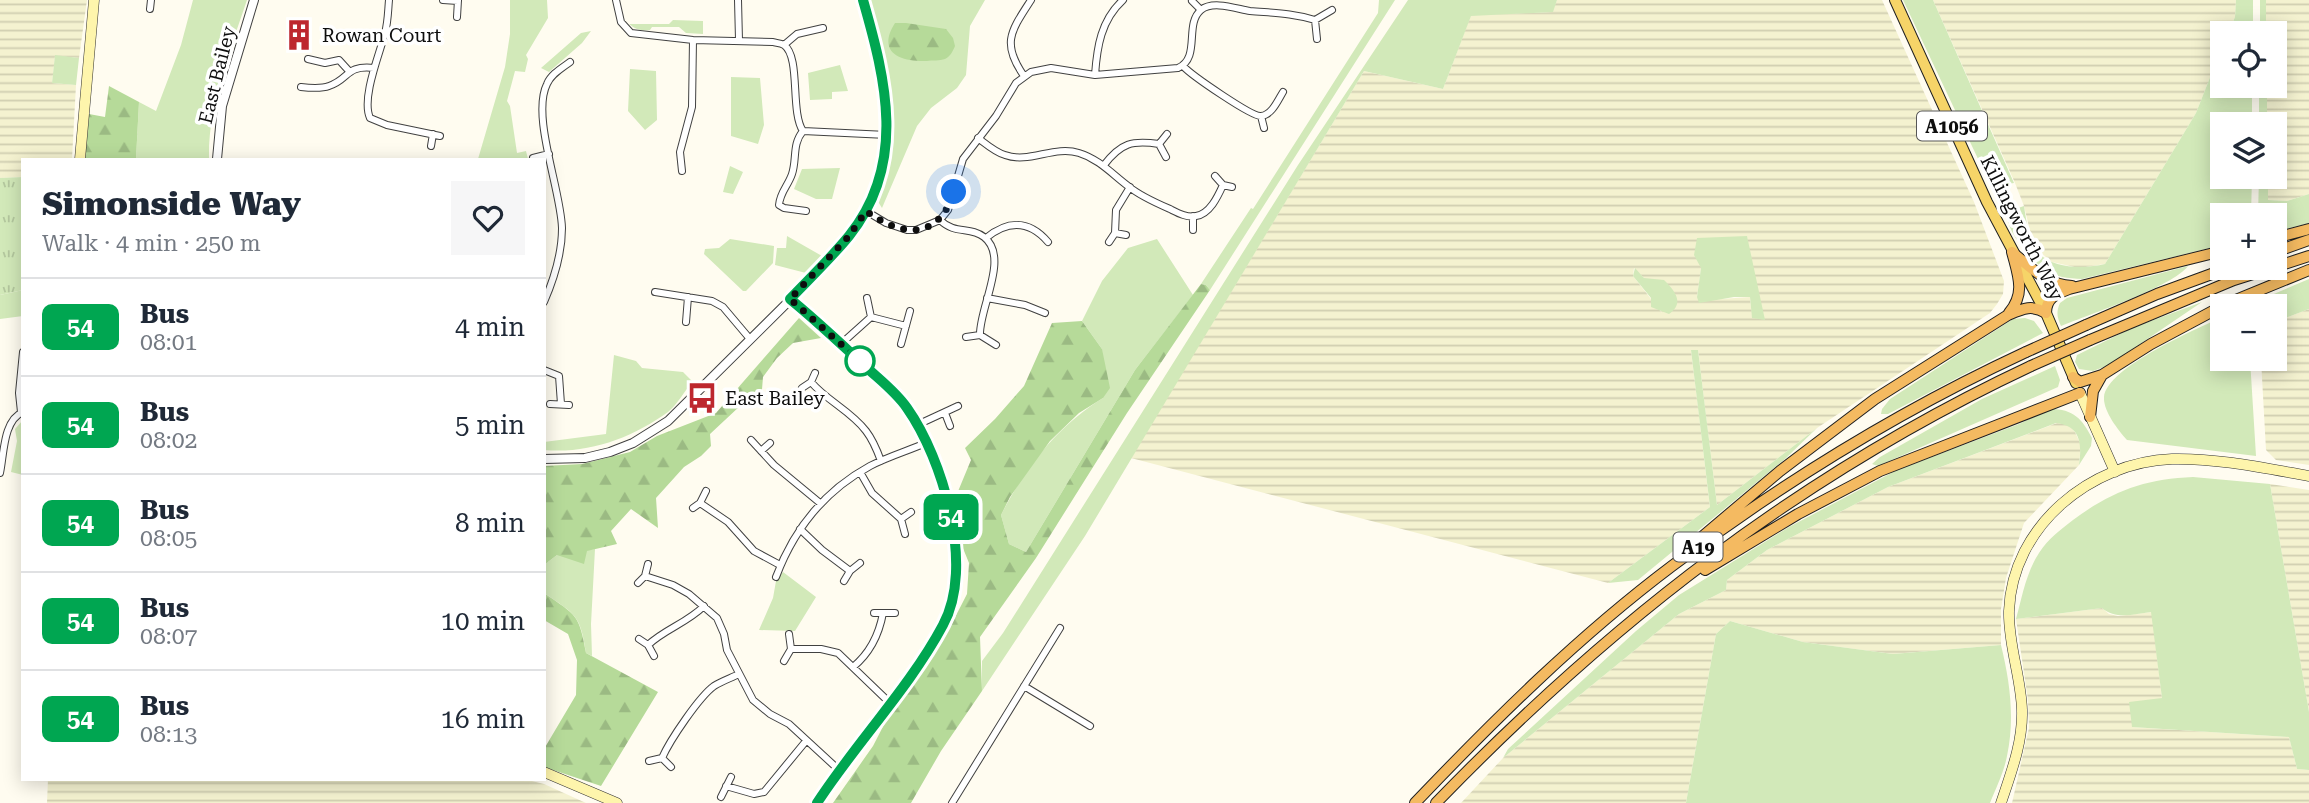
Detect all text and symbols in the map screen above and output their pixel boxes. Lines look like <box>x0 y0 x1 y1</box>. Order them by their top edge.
building icon: Rowan Court <box>282 18 316 52</box>
map controls <box>2210 21 2287 371</box>
button: locate <box>2210 21 2287 98</box>
street label: East Bailey <box>194 23 240 126</box>
place label: Rowan Court <box>322 24 441 47</box>
road number: A1056 <box>1917 112 1987 140</box>
button: layers <box>2210 112 2287 189</box>
street label: Killingworth Way <box>1975 152 2069 305</box>
your location <box>936 174 971 209</box>
button: heart <box>451 181 525 255</box>
text: Simonside Way <box>42 184 301 223</box>
button: + <box>2210 203 2287 280</box>
text: Walk · 4 min · 250 m <box>42 230 261 257</box>
button: − <box>2210 294 2287 371</box>
text: Bus <box>140 299 189 329</box>
text: 4 min <box>455 312 525 342</box>
text: 54 <box>67 313 94 341</box>
text: 08:01 <box>140 329 197 356</box>
unlabelled marker <box>845 346 875 376</box>
bus stop icon: East Bailey <box>685 381 719 415</box>
place label: East Bailey <box>725 387 826 410</box>
text: Bus <box>140 397 189 427</box>
text: 5 min <box>455 410 525 440</box>
text: 54 <box>67 411 94 439</box>
text: 08:02 <box>140 427 197 454</box>
line badge: 54 <box>920 494 982 540</box>
text: Bus <box>140 495 189 525</box>
text: 54 <box>938 503 964 531</box>
text: 8 min <box>455 508 525 538</box>
text: 54 <box>67 509 94 537</box>
text: 08:05 <box>140 525 197 552</box>
road number: A19 <box>1674 532 1722 562</box>
text: Bus <box>140 593 189 623</box>
text: 10 min <box>441 606 525 636</box>
text: 54 <box>67 607 94 635</box>
text: 08:07 <box>140 623 197 650</box>
text: Bus <box>140 691 189 721</box>
text: 16 min <box>441 704 525 734</box>
text: 54 <box>67 705 94 733</box>
text: 08:13 <box>140 721 197 748</box>

